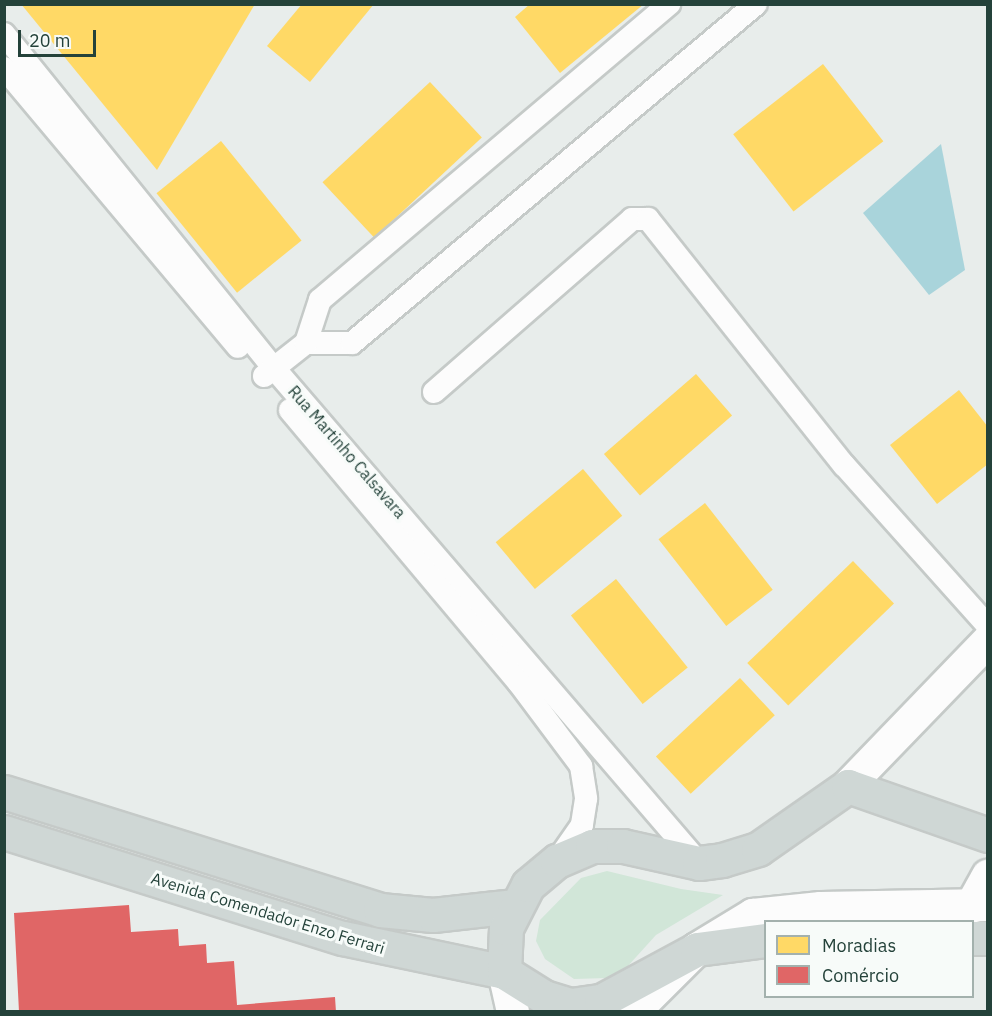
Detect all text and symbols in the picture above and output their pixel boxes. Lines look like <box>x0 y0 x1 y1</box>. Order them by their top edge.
scale bar <box>21 18 99 56</box>
text: 20 m <box>29 29 71 52</box>
street label: Rua Martinho Calsavara <box>284 382 410 522</box>
street label: Avenida Comendador Enzo Ferrari <box>149 868 387 958</box>
legend <box>764 920 974 998</box>
text: Moradias <box>822 934 896 957</box>
text: Comércio <box>822 964 899 987</box>

